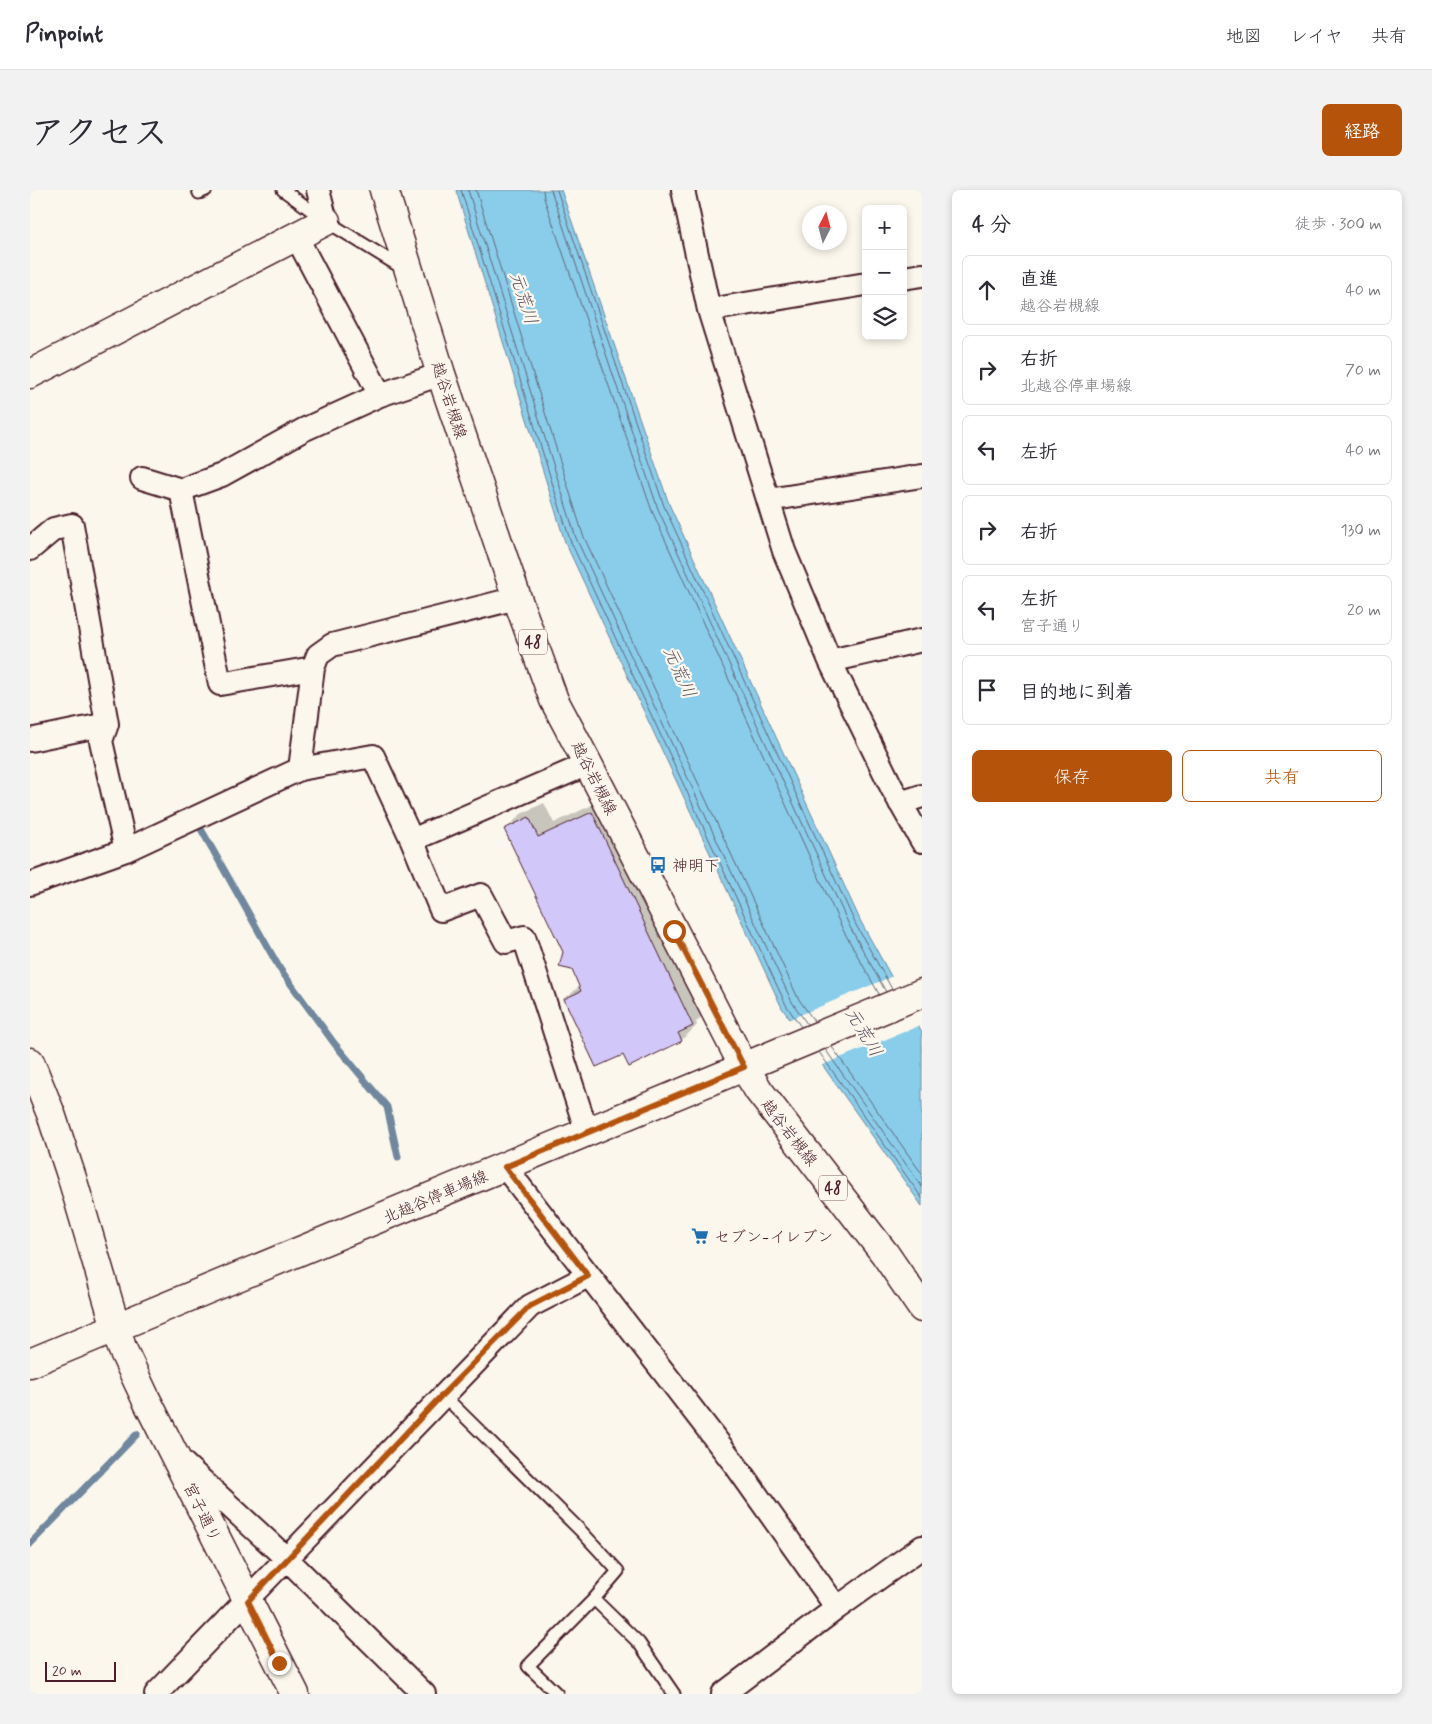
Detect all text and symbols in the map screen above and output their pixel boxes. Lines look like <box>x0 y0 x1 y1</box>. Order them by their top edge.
text: Pinpoint <box>25 19 103 50</box>
text: 地図 <box>1226 25 1262 49</box>
text: レイヤ <box>1290 25 1343 49</box>
text: 共有 <box>1371 25 1407 49</box>
button: 経路 <box>1322 104 1402 156</box>
text: アクセス <box>30 111 168 157</box>
north arrow <box>802 205 847 250</box>
map controls <box>862 205 907 340</box>
button: + <box>862 205 907 250</box>
text: 4 分 <box>972 211 1011 239</box>
text: 徒歩 · 300 m <box>1295 214 1382 235</box>
button: − <box>862 250 907 295</box>
text: 直進 <box>1020 267 1058 292</box>
water label: 元荒川 <box>503 269 543 328</box>
icon: ahead <box>973 276 1001 304</box>
text: 40 m <box>1345 280 1381 301</box>
button: layers <box>862 295 907 340</box>
text: 越谷岩槻線 <box>1020 296 1100 317</box>
text: 右折 <box>1020 347 1058 372</box>
icon: right <box>973 356 1001 384</box>
street label: 越谷岩槻線 <box>426 359 471 442</box>
text: 70 m <box>1345 360 1381 381</box>
text: 北越谷停車場線 <box>1020 376 1132 397</box>
icon: left <box>973 436 1001 464</box>
text: 左折 <box>1020 440 1058 465</box>
text: 40 m <box>1345 440 1381 461</box>
icon: right <box>973 516 1001 544</box>
text: 右折 <box>1020 520 1058 545</box>
text: 130 m <box>1340 520 1381 541</box>
text: 左折 <box>1020 587 1058 612</box>
icon: left <box>973 596 1001 624</box>
text: 20 m <box>1347 600 1381 621</box>
text: 宮子通り <box>1020 616 1084 637</box>
road number: 48 <box>519 630 547 654</box>
water label: 元荒川 <box>657 643 701 702</box>
icon: arrive <box>973 676 1001 704</box>
text: 目的地に到着 <box>1020 680 1134 705</box>
street label: 越谷岩槻線 <box>566 738 621 819</box>
button: 保存 <box>972 750 1172 802</box>
button: 共有 <box>1182 750 1382 802</box>
bus stop icon: 神明下 <box>648 855 668 875</box>
place label: 神明下 <box>672 856 720 877</box>
route start <box>663 920 686 943</box>
water label: 元荒川 <box>839 1003 887 1062</box>
street label: 越谷岩槻線 <box>756 1095 822 1171</box>
street label: 北越谷停車場線 <box>380 1166 491 1229</box>
road number: 48 <box>819 1176 847 1200</box>
supermarket icon: セブン-イレブン <box>690 1226 710 1246</box>
place label: セブン-イレブン <box>714 1227 833 1248</box>
street label: 宮子通り <box>178 1479 225 1546</box>
route end <box>268 1652 291 1675</box>
scale bar <box>45 1659 116 1682</box>
text: 20 m <box>52 1662 82 1680</box>

